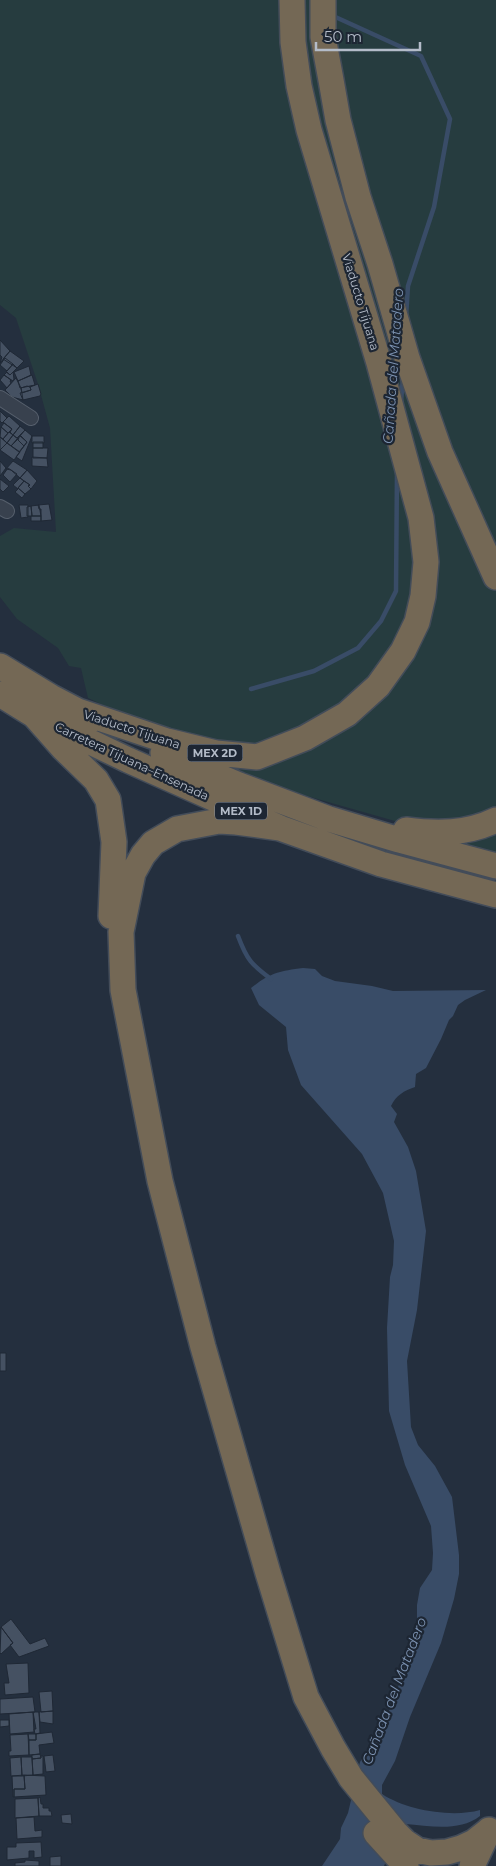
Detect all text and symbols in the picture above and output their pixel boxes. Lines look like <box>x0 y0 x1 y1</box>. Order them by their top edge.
scale bar <box>316 20 420 52</box>
text: 50 m <box>324 27 362 46</box>
street label: Viaducto Tijuana <box>339 252 383 352</box>
water label: Cañada del Matadero <box>379 287 407 445</box>
street label: Viaducto Tijuana <box>82 706 182 752</box>
street label: Carretera Tijuana–Ensenada <box>53 719 211 803</box>
road number: MEX 2D <box>188 744 242 761</box>
road number: MEX 1D <box>215 802 267 819</box>
water label: Cañada del Matadero <box>358 1615 430 1767</box>

